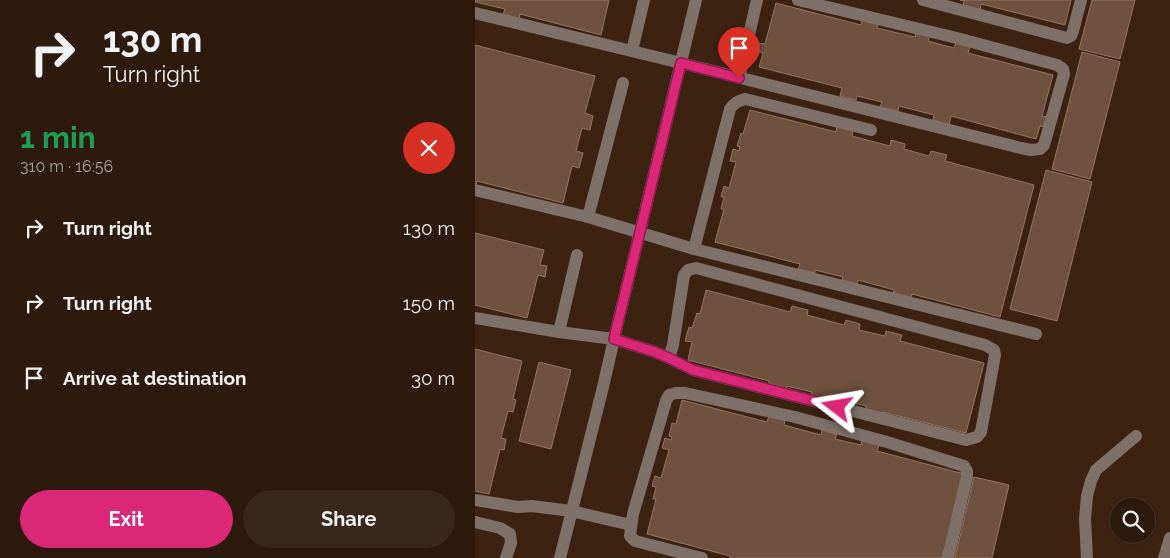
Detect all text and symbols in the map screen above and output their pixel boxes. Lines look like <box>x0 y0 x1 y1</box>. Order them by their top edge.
text: 130 m <box>103 19 202 60</box>
icon: right <box>20 20 85 85</box>
pin <box>718 27 760 78</box>
icon: arrive <box>725 34 753 62</box>
text: Turn right <box>103 61 200 87</box>
text: 1 min <box>20 120 96 155</box>
button: close <box>403 122 455 174</box>
text: 310 m · 16:56 <box>20 157 113 176</box>
icon: right <box>20 214 48 242</box>
text: Turn right <box>63 217 152 239</box>
text: 130 m <box>403 217 455 239</box>
icon: right <box>20 289 48 317</box>
text: Turn right <box>63 292 152 314</box>
text: 150 m <box>403 292 455 314</box>
icon: arrive <box>20 364 48 392</box>
text: Arrive at destination <box>63 367 247 389</box>
text: 30 m <box>411 367 455 389</box>
position arrow <box>810 380 862 432</box>
button: Exit <box>20 490 233 548</box>
button: Share <box>243 490 455 548</box>
map controls <box>1110 498 1155 543</box>
button: search <box>1110 498 1155 543</box>

